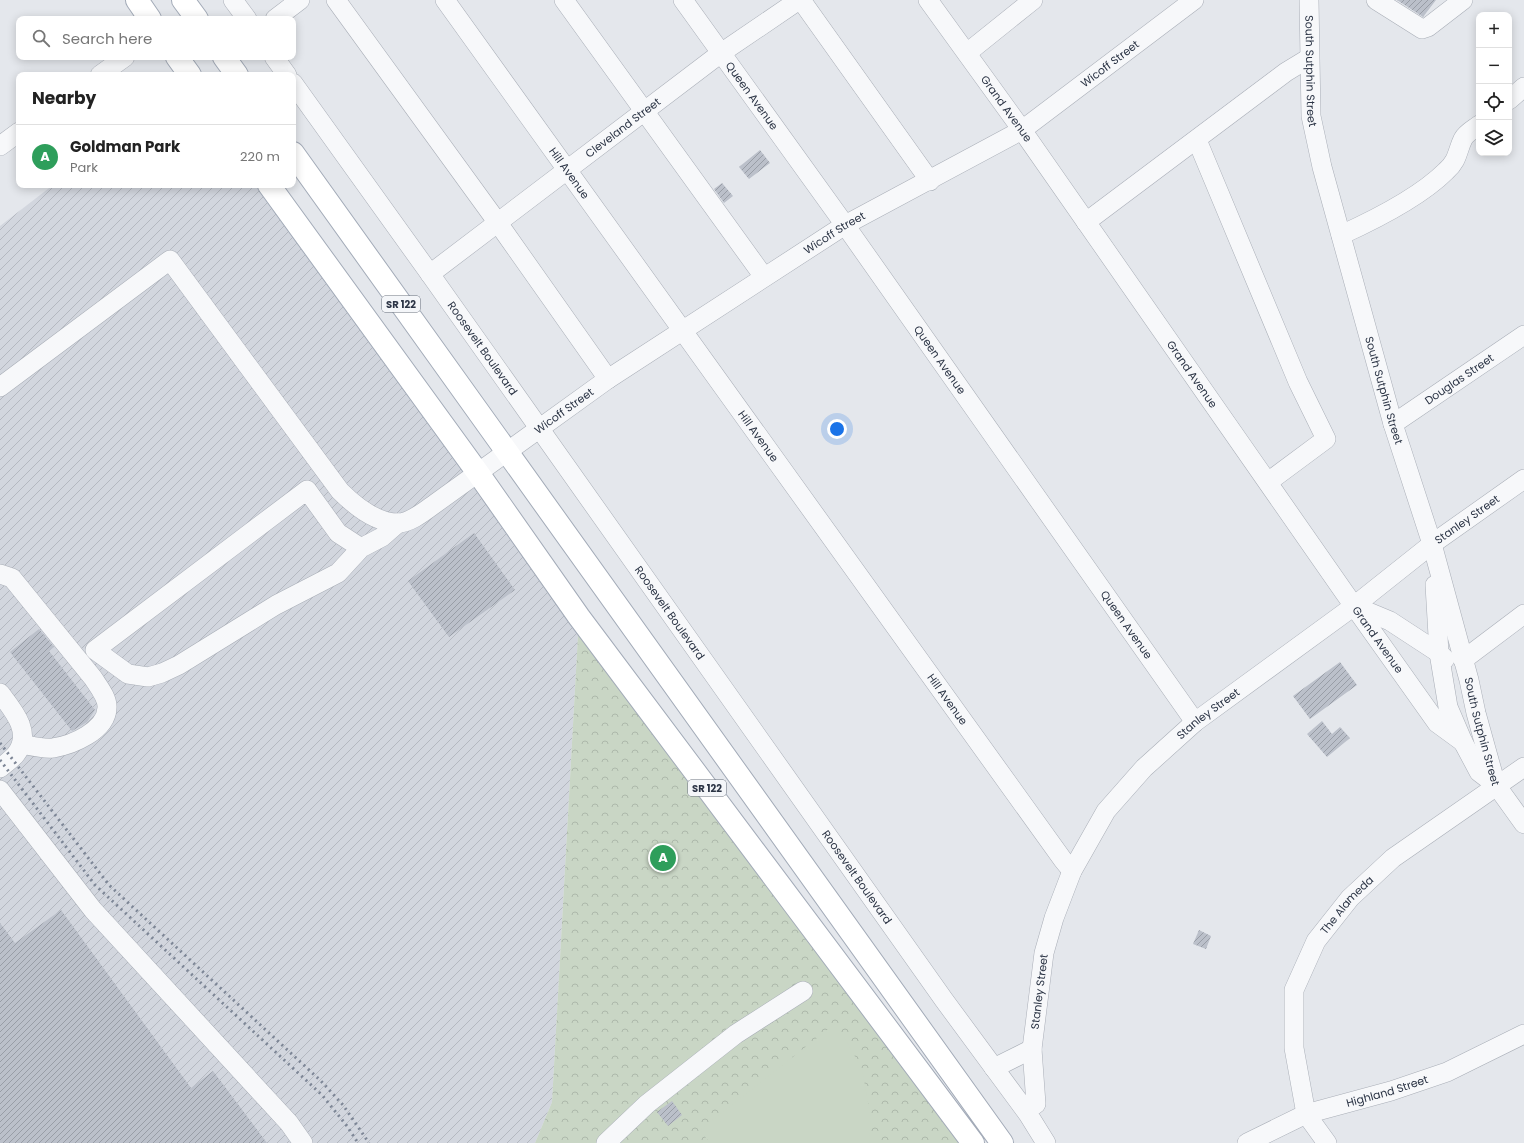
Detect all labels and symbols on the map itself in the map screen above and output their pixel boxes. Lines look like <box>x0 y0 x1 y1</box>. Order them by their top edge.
street label: South Sutphin Street <box>1301 15 1321 128</box>
street label: Wicoff Street <box>1077 36 1142 91</box>
street label: Queen Avenue <box>722 58 782 133</box>
street label: Grand Avenue <box>977 72 1036 145</box>
street label: Cleveland Street <box>582 94 664 161</box>
street label: Hill Avenue <box>545 144 593 202</box>
street label: Wicoff Street <box>800 208 868 258</box>
road number: SR 122 <box>382 296 420 312</box>
street label: Roosevelt Boulevard <box>444 298 521 398</box>
street label: Queen Avenue <box>910 322 970 397</box>
street label: South Sutphin Street <box>1361 335 1407 446</box>
street label: Grand Avenue <box>1163 337 1221 411</box>
street label: Douglas Street <box>1421 350 1497 408</box>
street label: Wicoff Street <box>531 384 597 438</box>
street label: Hill Avenue <box>734 407 782 465</box>
your location <box>827 419 847 439</box>
street label: Stanley Street <box>1431 491 1503 548</box>
street label: Roosevelt Boulevard <box>631 563 709 663</box>
street label: Queen Avenue <box>1097 587 1156 662</box>
street label: Grand Avenue <box>1348 603 1407 677</box>
street label: Hill Avenue <box>923 670 972 728</box>
street label: South Sutphin Street <box>1461 676 1504 788</box>
street label: Stanley Street <box>1173 684 1243 743</box>
road number: SR 122 <box>688 780 726 796</box>
street label: Roosevelt Boulevard <box>818 827 896 927</box>
pin: A <box>650 843 676 873</box>
street label: The Alameda <box>1316 872 1377 938</box>
street label: Stanley Street <box>1027 953 1052 1030</box>
street label: Highland Street <box>1344 1071 1430 1111</box>

